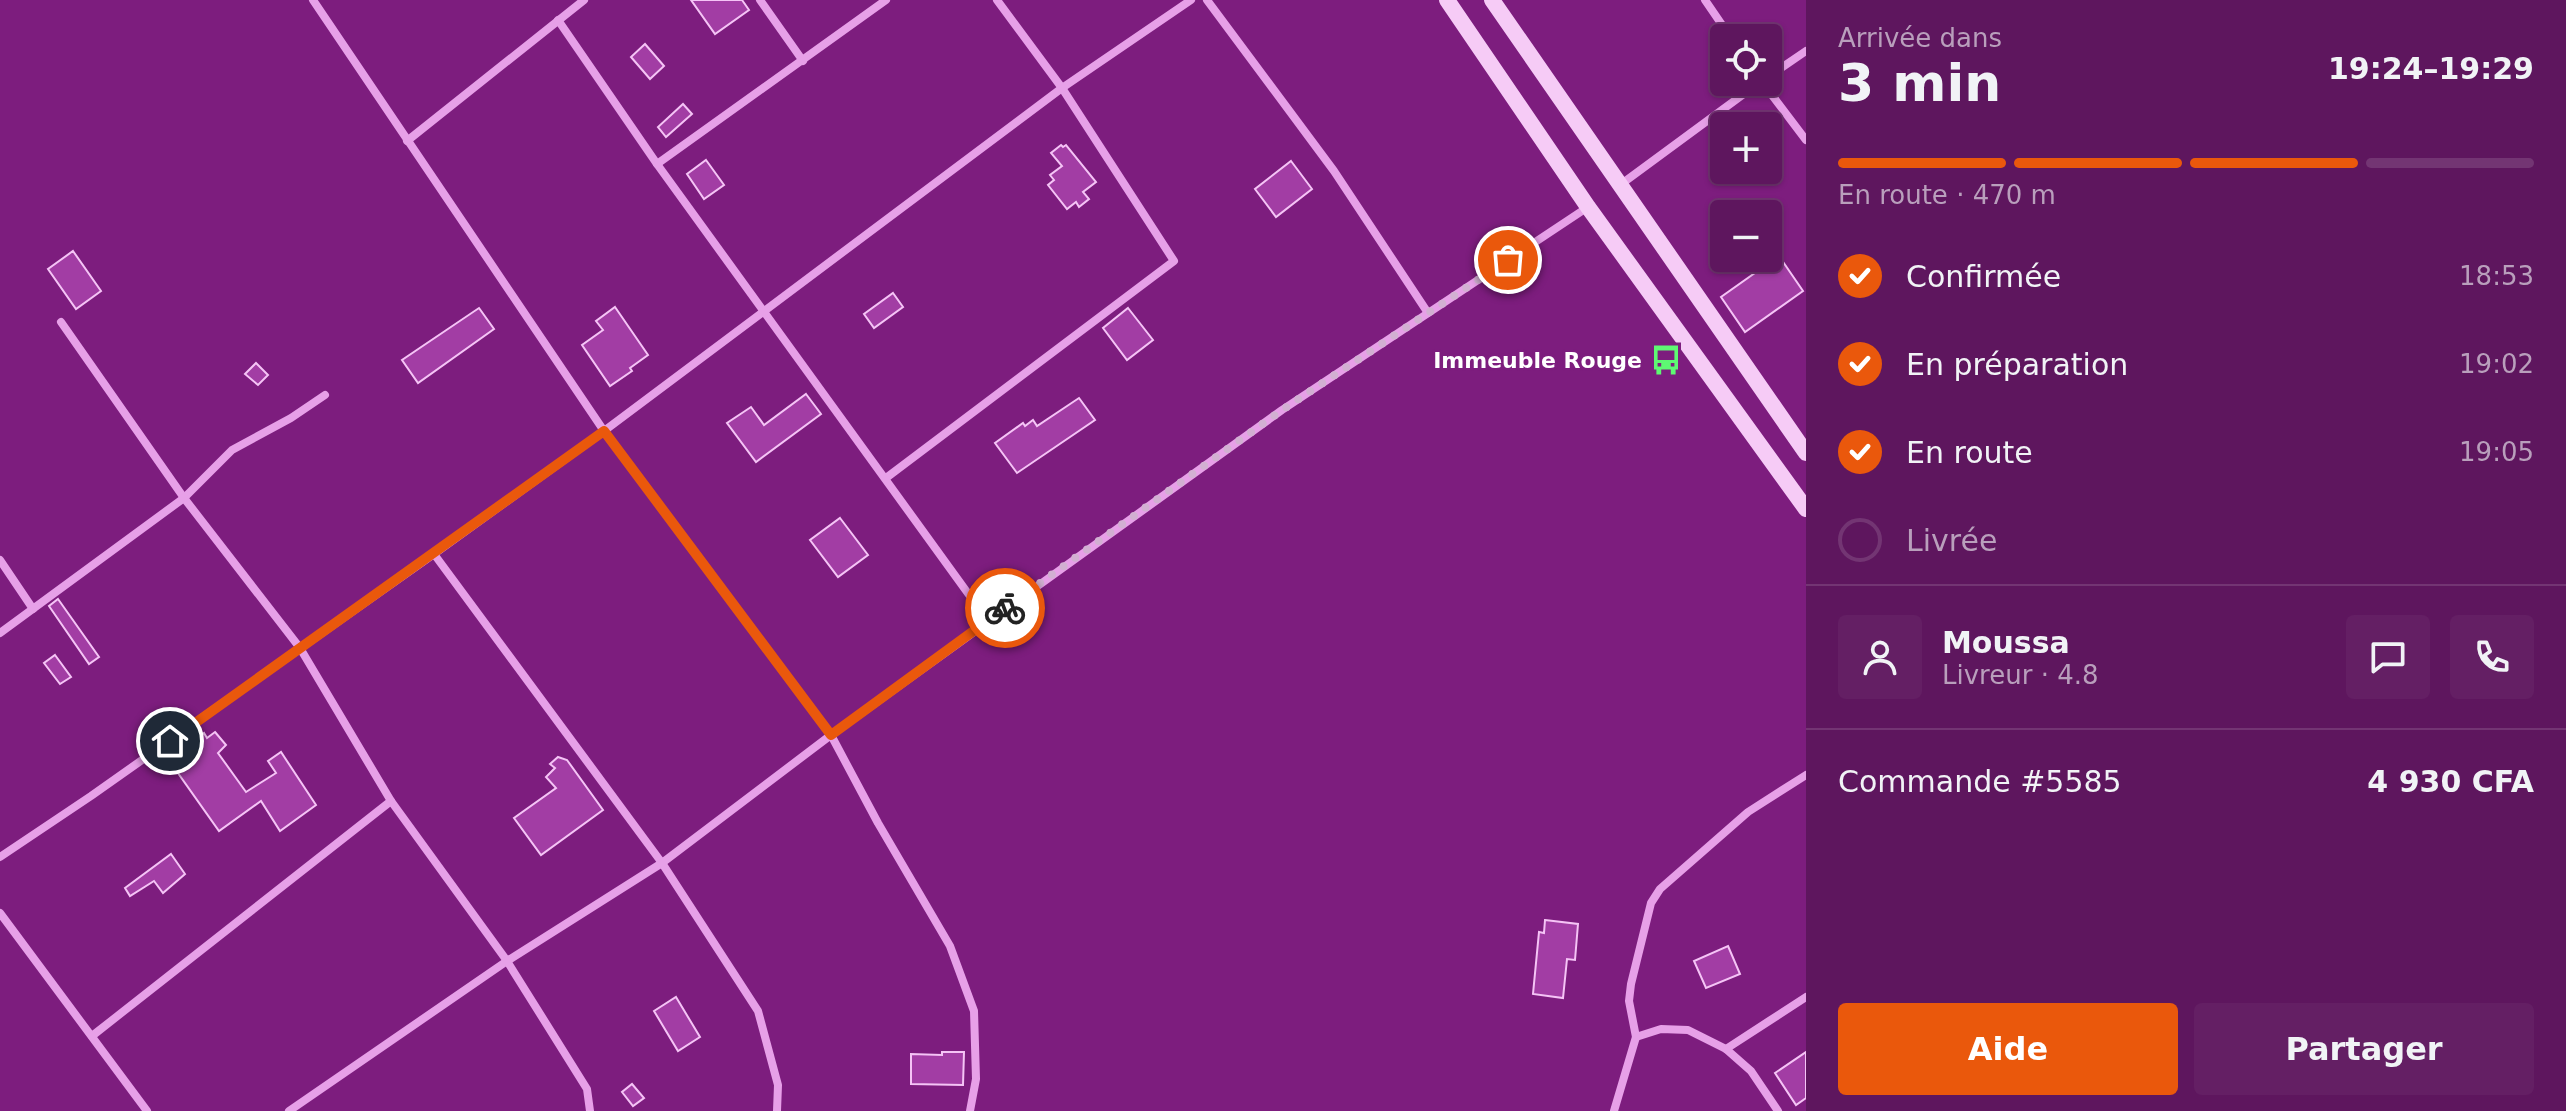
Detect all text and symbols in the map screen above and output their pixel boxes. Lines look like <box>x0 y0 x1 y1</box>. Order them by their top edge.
text: Arrivée dans <box>1838 23 2002 53</box>
map controls <box>1710 24 1782 272</box>
button: locate <box>1710 24 1782 96</box>
text: 19:24–19:29 <box>2328 51 2534 86</box>
text: 3 min <box>1838 53 2001 113</box>
button: + <box>1710 112 1782 184</box>
text: En route · 470 m <box>1838 180 2056 210</box>
button: − <box>1710 200 1782 272</box>
pin <box>1474 226 1542 294</box>
icon: bag <box>1486 238 1530 282</box>
icon: check <box>1838 254 1882 298</box>
text: Confirmée <box>1906 259 2061 294</box>
text: 18:53 <box>2459 261 2534 291</box>
icon: check <box>1838 342 1882 386</box>
bus stop icon: Immeuble Rouge <box>1649 343 1683 377</box>
text: En préparation <box>1906 347 2128 382</box>
place label: Immeuble Rouge <box>1433 348 1642 373</box>
text: 19:02 <box>2459 349 2534 379</box>
icon: check <box>1838 430 1882 474</box>
text: En route <box>1906 435 2033 470</box>
text: 19:05 <box>2459 437 2534 467</box>
text: Livrée <box>1906 523 1997 558</box>
courier <box>965 568 1045 648</box>
icon: bike <box>983 586 1027 630</box>
button: person <box>1838 615 1922 699</box>
button: chat <box>2346 615 2430 699</box>
button: phone <box>2450 615 2534 699</box>
text: Moussa <box>1942 625 2070 660</box>
text: Livreur · 4.8 <box>1942 660 2099 690</box>
pin <box>136 707 204 775</box>
icon: home <box>148 719 192 763</box>
text: Commande #5585 <box>1838 764 2122 799</box>
text: 4 930 CFA <box>2367 764 2534 799</box>
button: Aide <box>1838 1003 2178 1095</box>
button: Partager <box>2194 1003 2534 1095</box>

